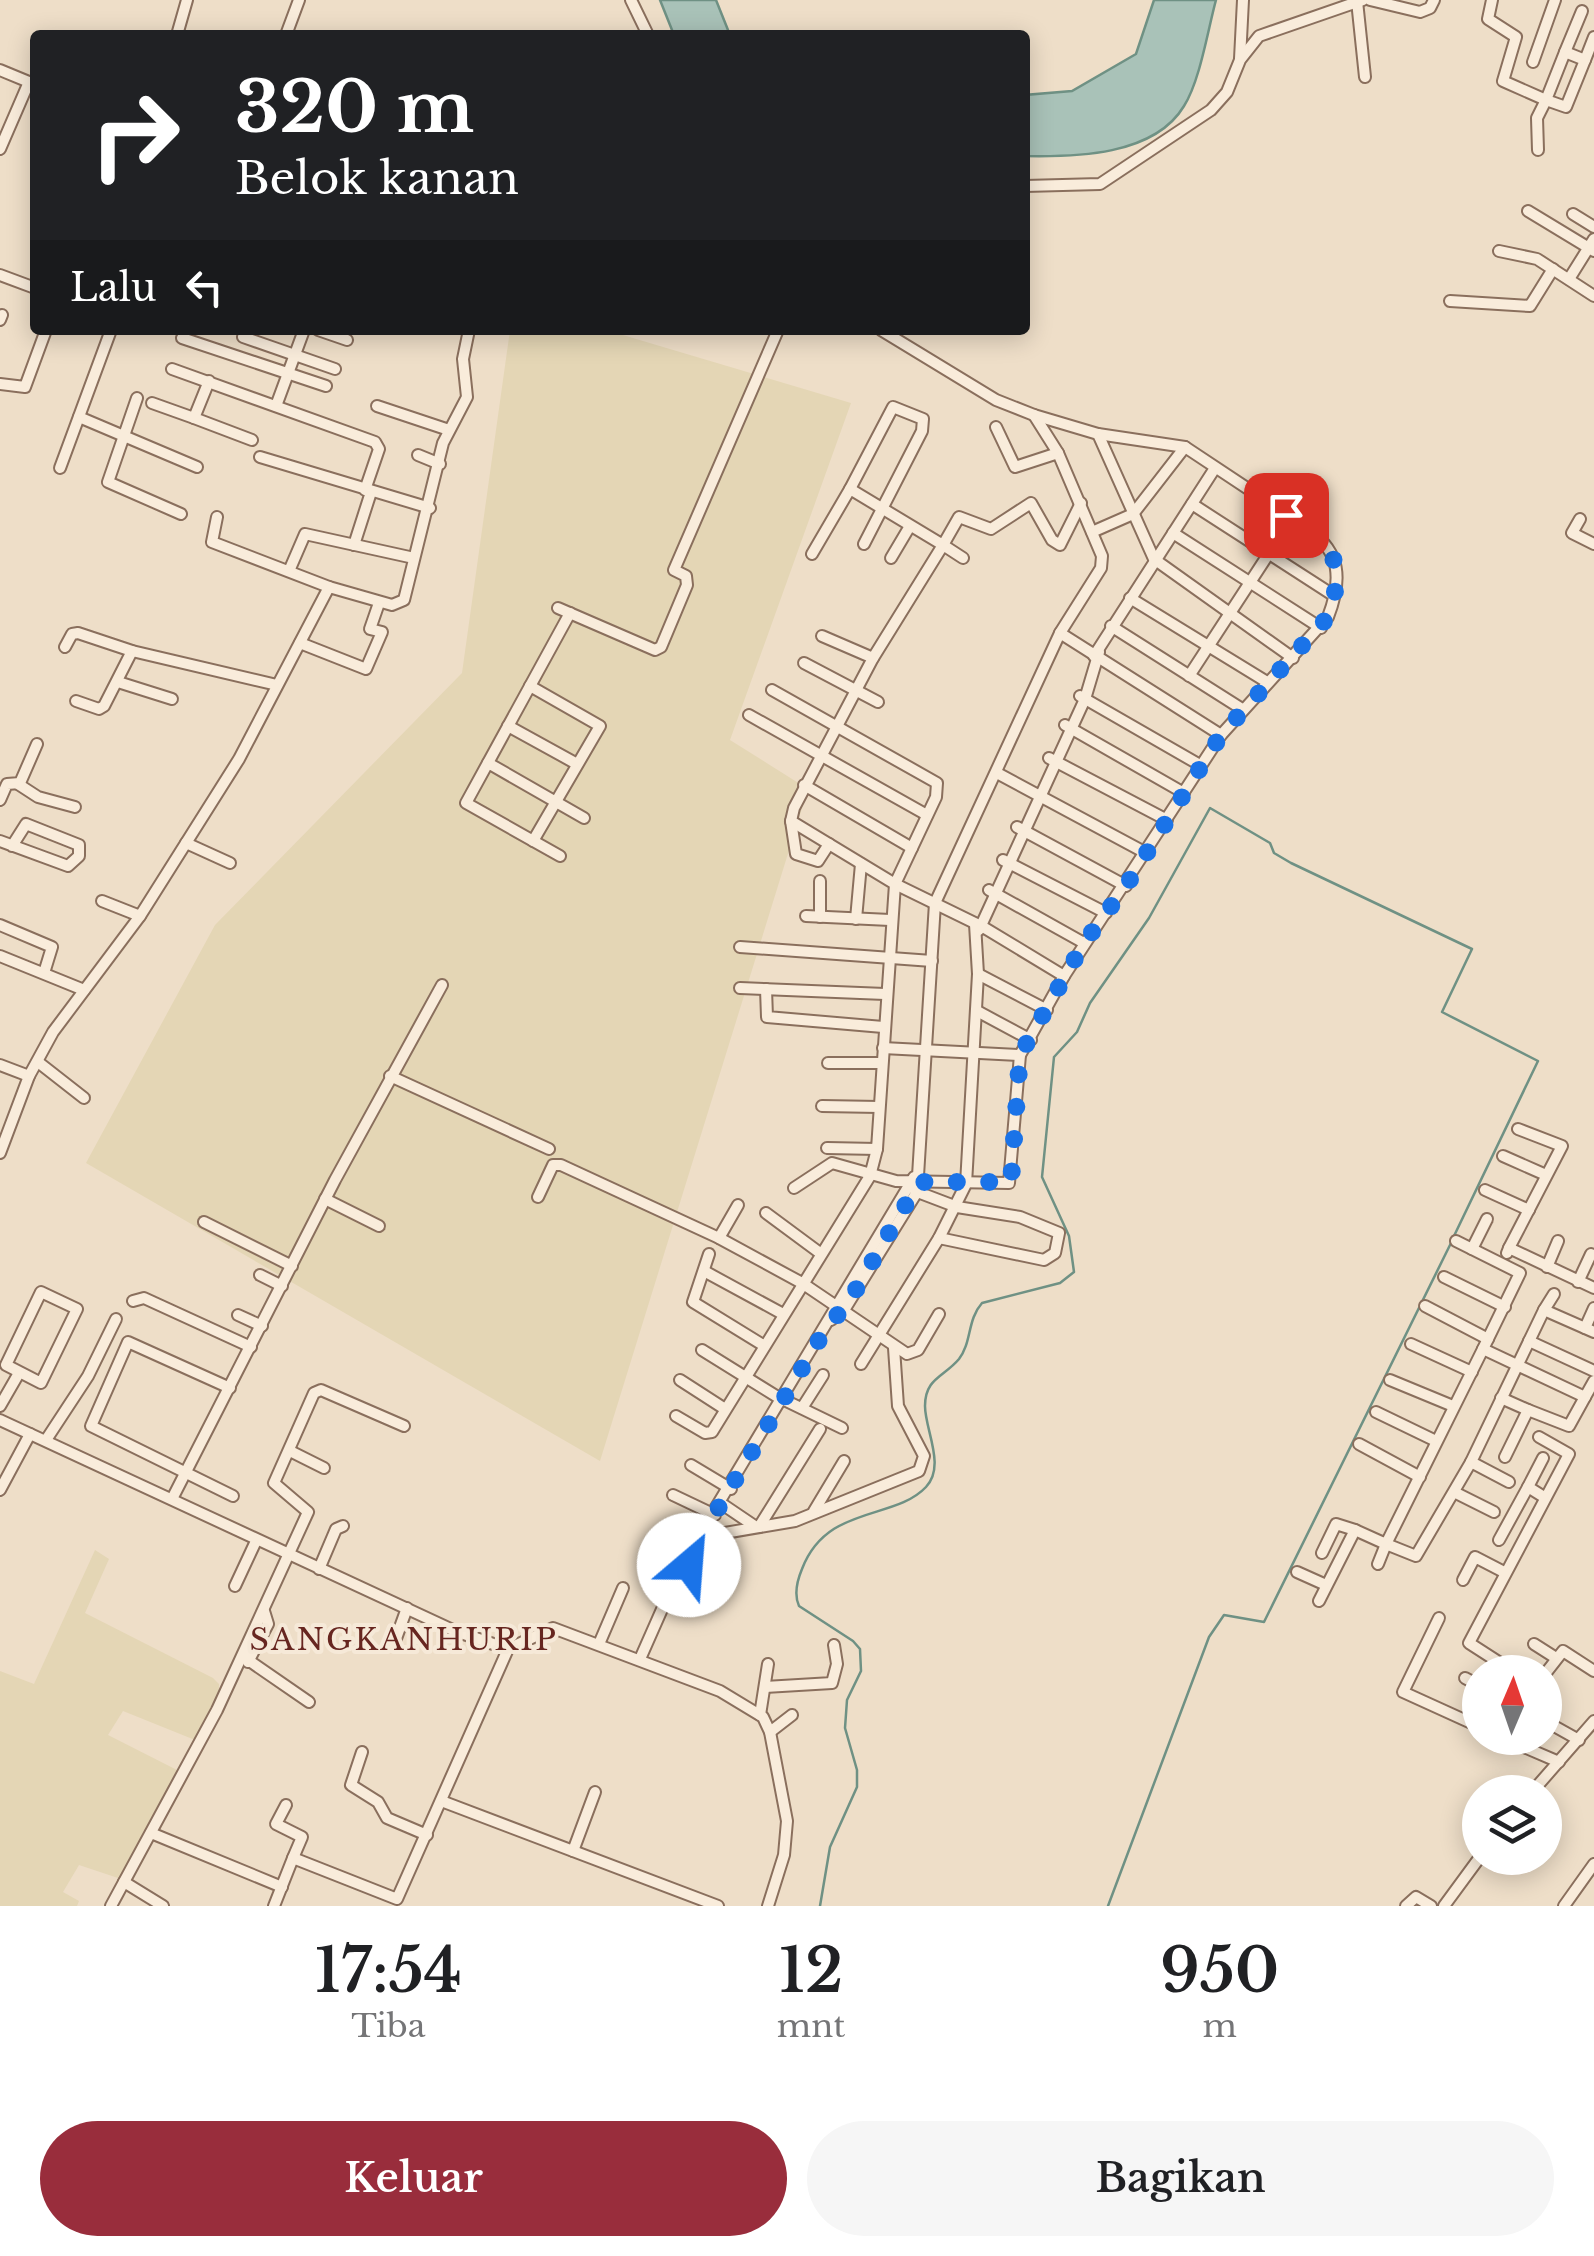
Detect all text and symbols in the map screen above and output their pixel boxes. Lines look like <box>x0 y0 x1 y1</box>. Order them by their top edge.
text: 320 m <box>235 64 474 151</box>
icon: right <box>70 70 200 200</box>
text: Belok kanan <box>235 150 519 206</box>
icon: left <box>177 260 232 315</box>
text: Lalu <box>70 264 157 311</box>
pin <box>1244 473 1329 558</box>
icon: arrive <box>1259 488 1314 543</box>
position arrow <box>637 1513 741 1617</box>
district label: SANGKANHURIP <box>250 1621 558 1658</box>
north arrow <box>1462 1655 1562 1755</box>
map controls <box>1462 1655 1562 1875</box>
button: layers <box>1462 1775 1562 1875</box>
text: 17:54 <box>315 1934 462 2008</box>
text: 12 <box>779 1934 843 2008</box>
text: 950 <box>1160 1934 1279 2008</box>
text: Tiba <box>351 2006 426 2046</box>
text: mnt <box>777 2006 845 2046</box>
text: m <box>1202 2006 1237 2046</box>
button: Keluar <box>40 2121 787 2236</box>
button: Bagikan <box>807 2121 1554 2236</box>

